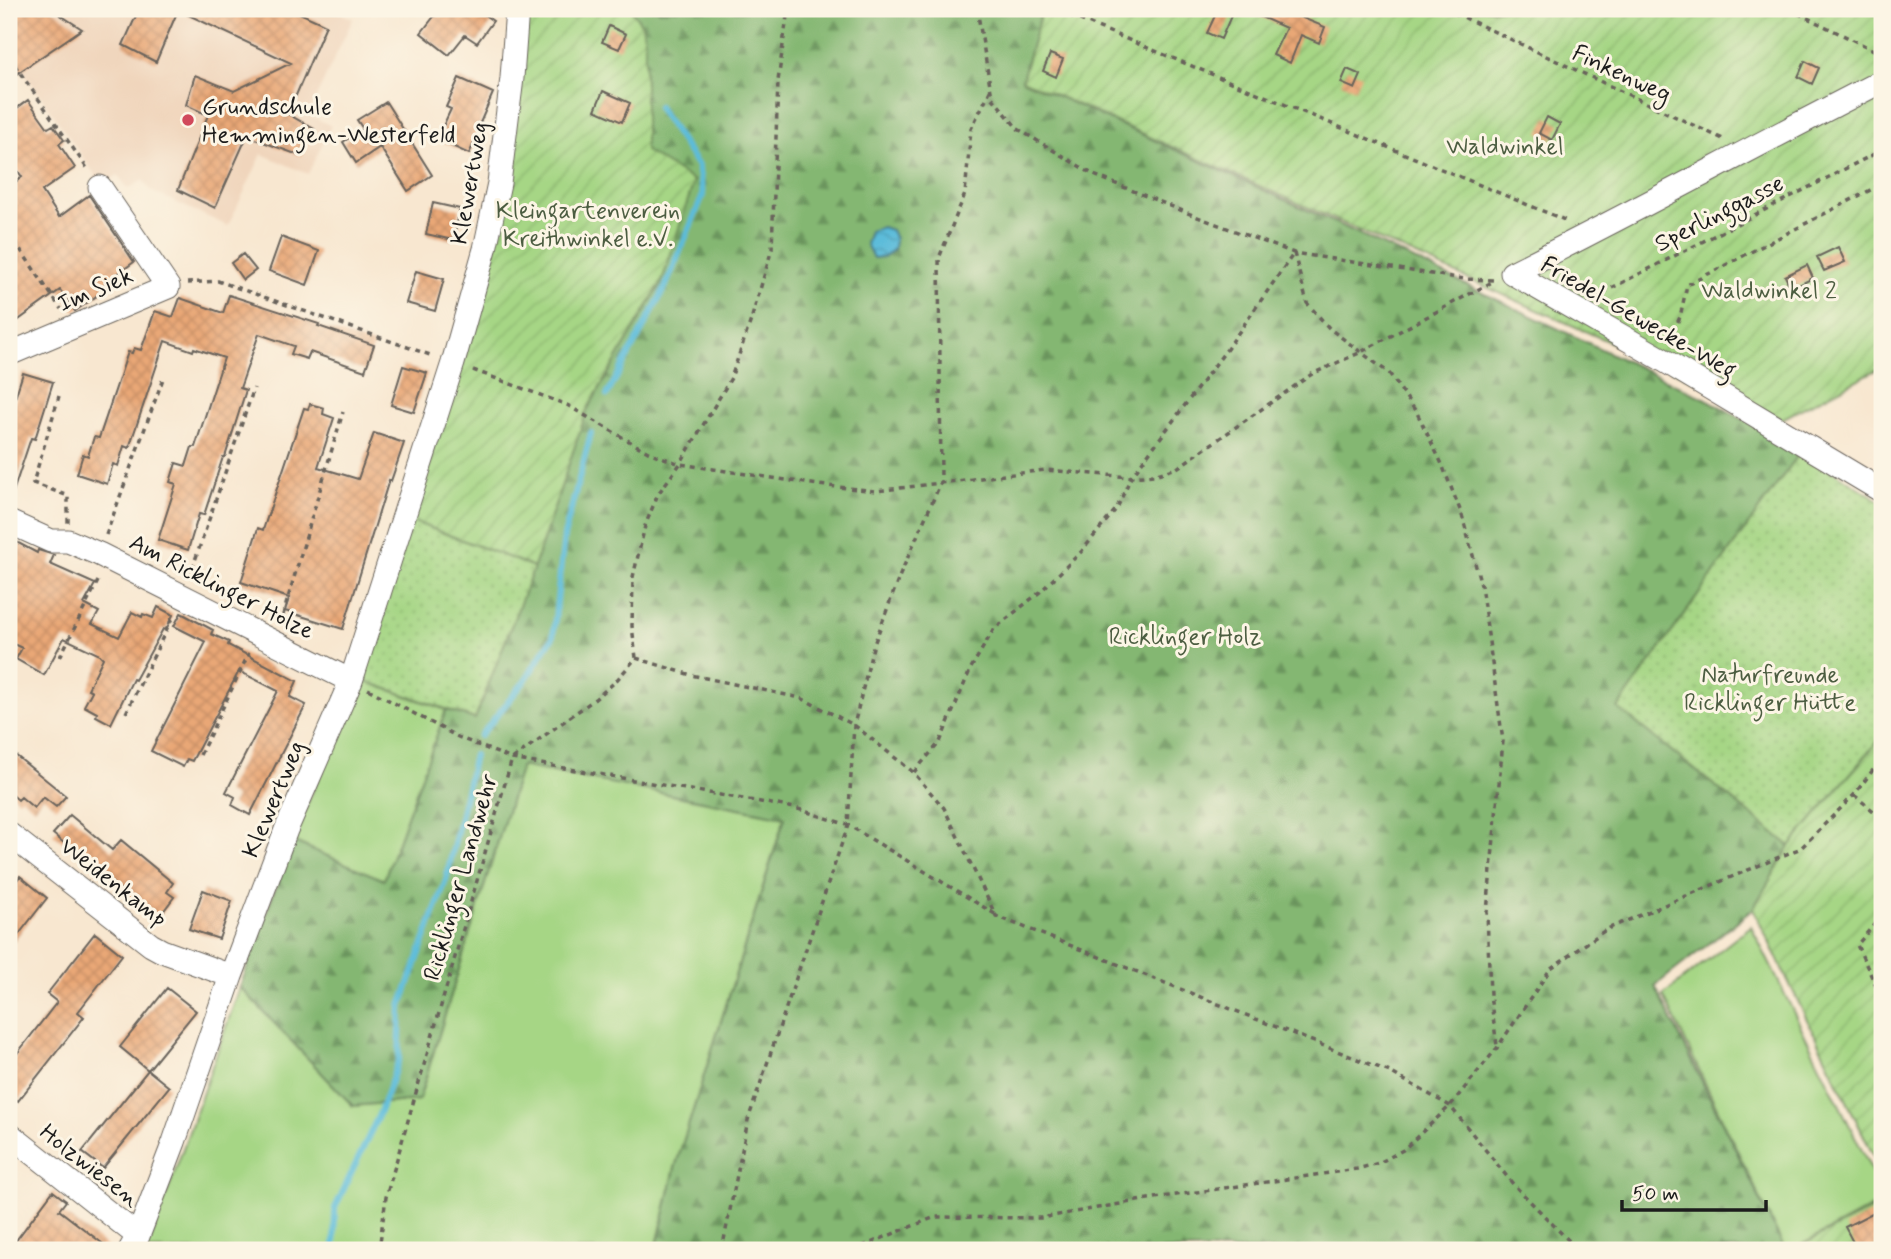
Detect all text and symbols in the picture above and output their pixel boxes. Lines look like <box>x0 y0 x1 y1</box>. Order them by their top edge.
street label: Finkenweg <box>1566 38 1676 113</box>
place label: Grundschule Hemmingen-Westerfeld <box>202 92 456 154</box>
marker: Grundschule Hemmingen-Westerfeld <box>180 112 196 128</box>
street label: Klewertweg <box>444 119 497 247</box>
park label: Waldwinkel <box>1446 132 1564 163</box>
street label: Sperlinggasse <box>1650 169 1791 263</box>
park label: Kleingartenverein Kreithwinkel e.V. <box>496 196 680 255</box>
street label: Friedel-Gewecke-Weg <box>1533 250 1742 390</box>
street label: Im Siek <box>53 261 138 320</box>
park label: Waldwinkel 2 <box>1701 276 1837 307</box>
street label: Am Ricklinger Holze <box>122 527 319 650</box>
park label: Ricklinger Holz <box>1109 622 1261 656</box>
park label: Naturfreunde Ricklinger Hütte <box>1684 660 1856 722</box>
street label: Klewertweg <box>236 736 313 863</box>
street label: Ricklinger Landwehr <box>417 770 509 985</box>
street label: Weidenkamp <box>53 832 173 935</box>
street label: Holzwiesen <box>33 1117 146 1215</box>
scale bar <box>1622 1168 1765 1212</box>
text: 50 m <box>1632 1180 1679 1208</box>

